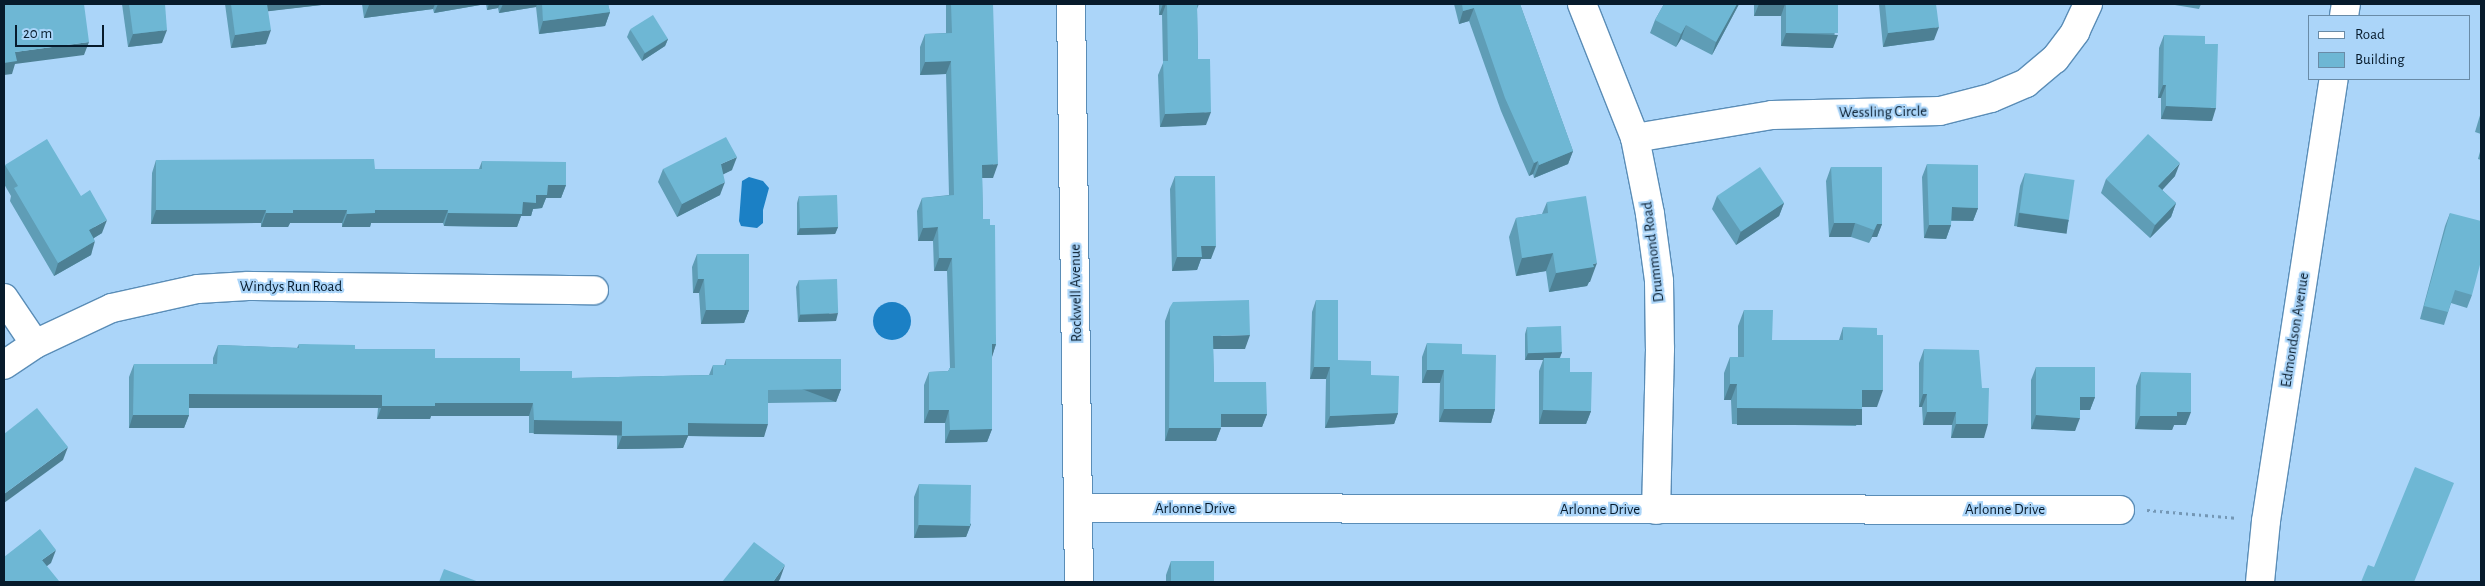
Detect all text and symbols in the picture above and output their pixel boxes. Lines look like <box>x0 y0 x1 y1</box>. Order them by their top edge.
scale bar <box>18 15 106 47</box>
legend <box>2308 15 2470 80</box>
text: 20 m <box>23 26 52 41</box>
text: Road <box>2355 27 2385 42</box>
text: Building <box>2355 52 2405 67</box>
street label: Wessling Circle <box>1839 102 1927 122</box>
street label: Drummond Road <box>1638 201 1668 303</box>
street label: Rockwell Avenue <box>1066 244 1086 342</box>
street label: Edmondson Avenue <box>2277 271 2313 389</box>
street label: Windys Run Road <box>240 278 342 296</box>
street label: Arlonne Drive <box>1155 500 1235 518</box>
street label: Arlonne Drive <box>1560 501 1640 519</box>
street label: Arlonne Drive <box>1965 501 2045 519</box>

